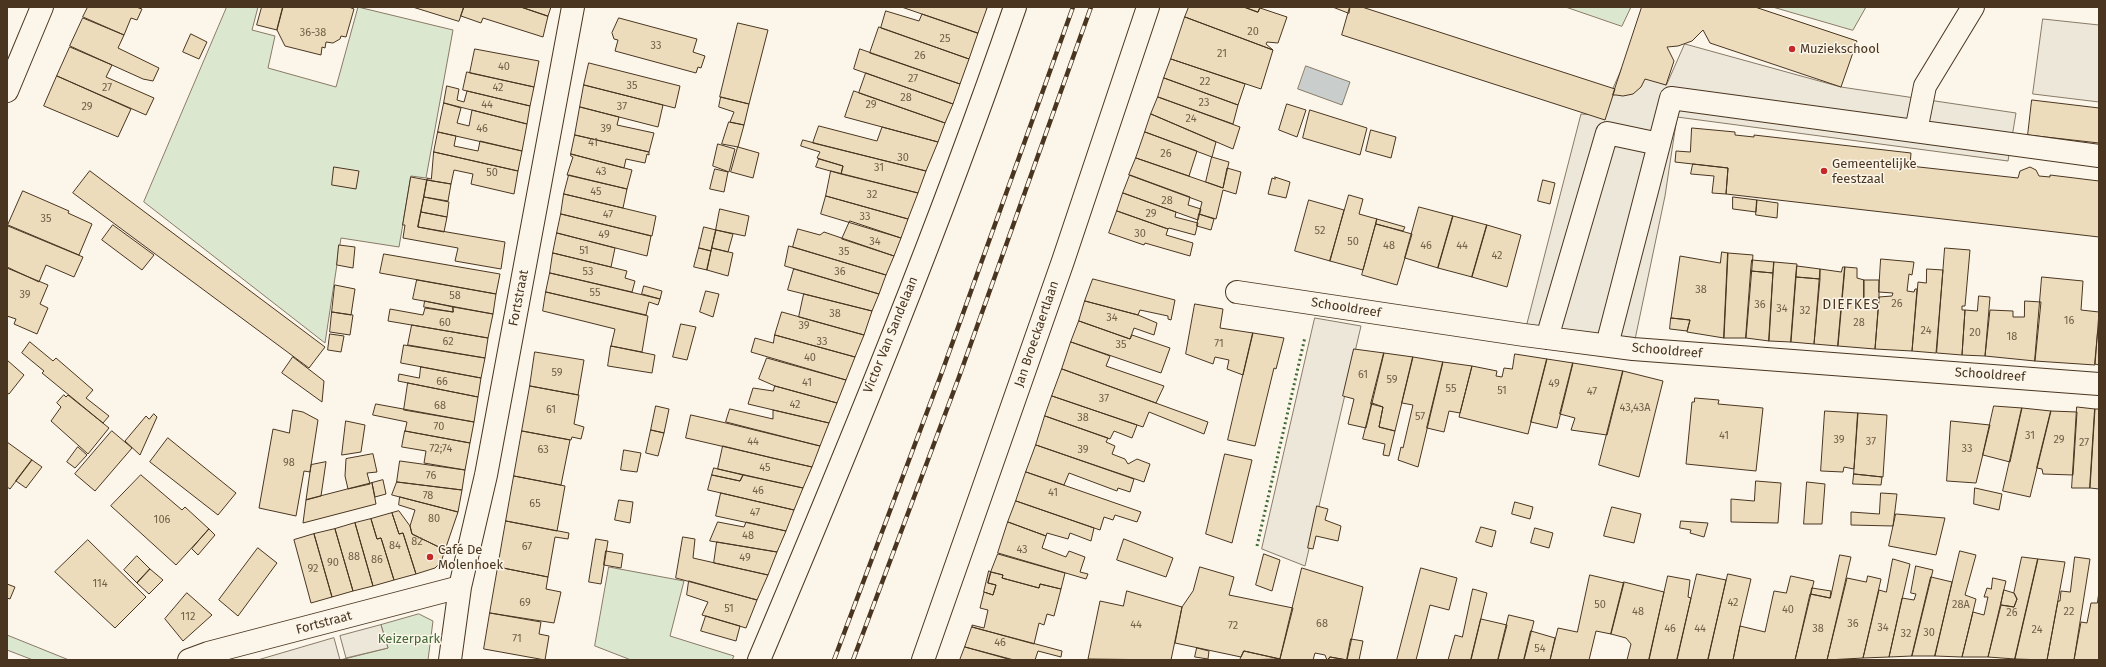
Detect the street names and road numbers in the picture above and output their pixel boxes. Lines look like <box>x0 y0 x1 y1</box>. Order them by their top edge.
street label: Fortstraat <box>506 268 532 328</box>
street label: Victor Van Sandelaan <box>860 274 922 396</box>
street label: Jan Broeckaertlaan <box>1012 279 1062 389</box>
street label: Schooldreef <box>1310 295 1382 321</box>
street label: Schooldreef <box>1631 340 1703 362</box>
street label: Schooldreef <box>1954 365 2026 385</box>
street label: Fortstraat <box>294 608 354 638</box>

